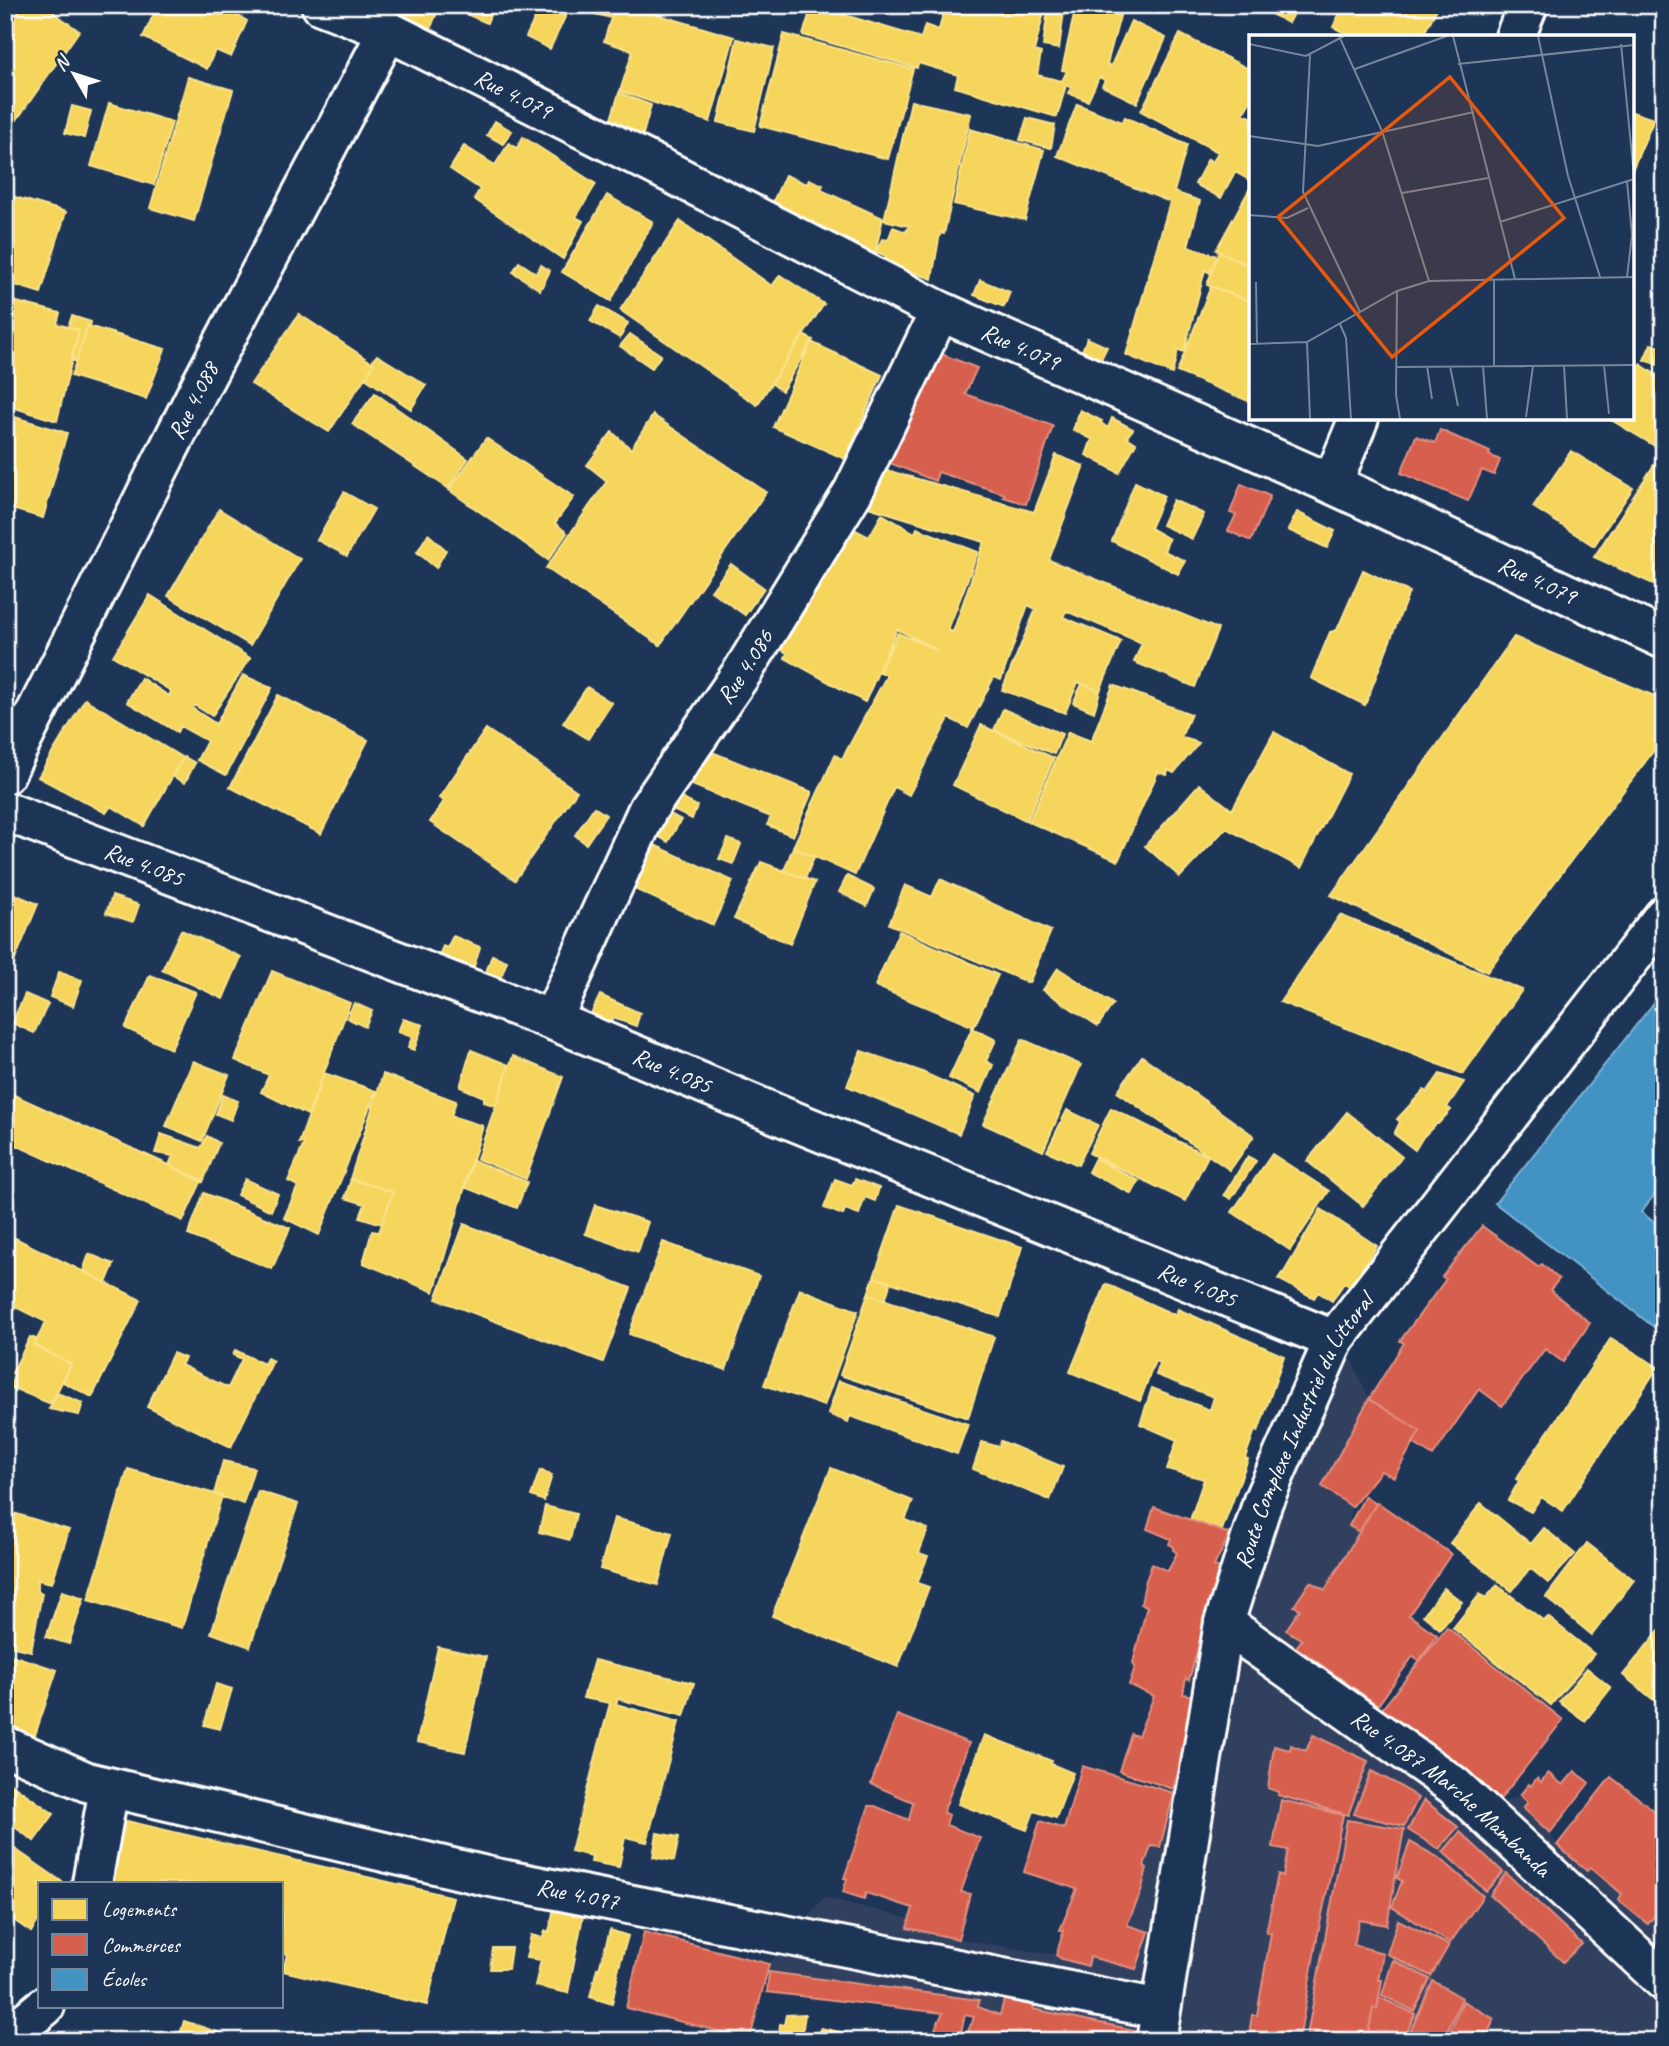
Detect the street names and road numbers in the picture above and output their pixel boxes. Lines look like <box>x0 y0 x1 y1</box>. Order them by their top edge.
street label: Rue 4.079 <box>470 62 559 127</box>
street label: Rue 4.079 <box>977 316 1067 378</box>
street label: Rue 4.088 <box>161 355 226 444</box>
street label: Rue 4.079 <box>1494 549 1583 612</box>
street label: Rue 4.086 <box>710 623 780 710</box>
street label: Rue 4.085 <box>100 835 189 893</box>
street label: Rue 4.085 <box>628 1041 717 1101</box>
street label: Rue 4.085 <box>1153 1255 1242 1314</box>
street label: Route Complexe Industriel du Littoral <box>1227 1284 1382 1572</box>
street label: Rue 4.087 Marche Mambanda <box>1345 1703 1558 1884</box>
street label: Rue 4.097 <box>534 1871 622 1917</box>

